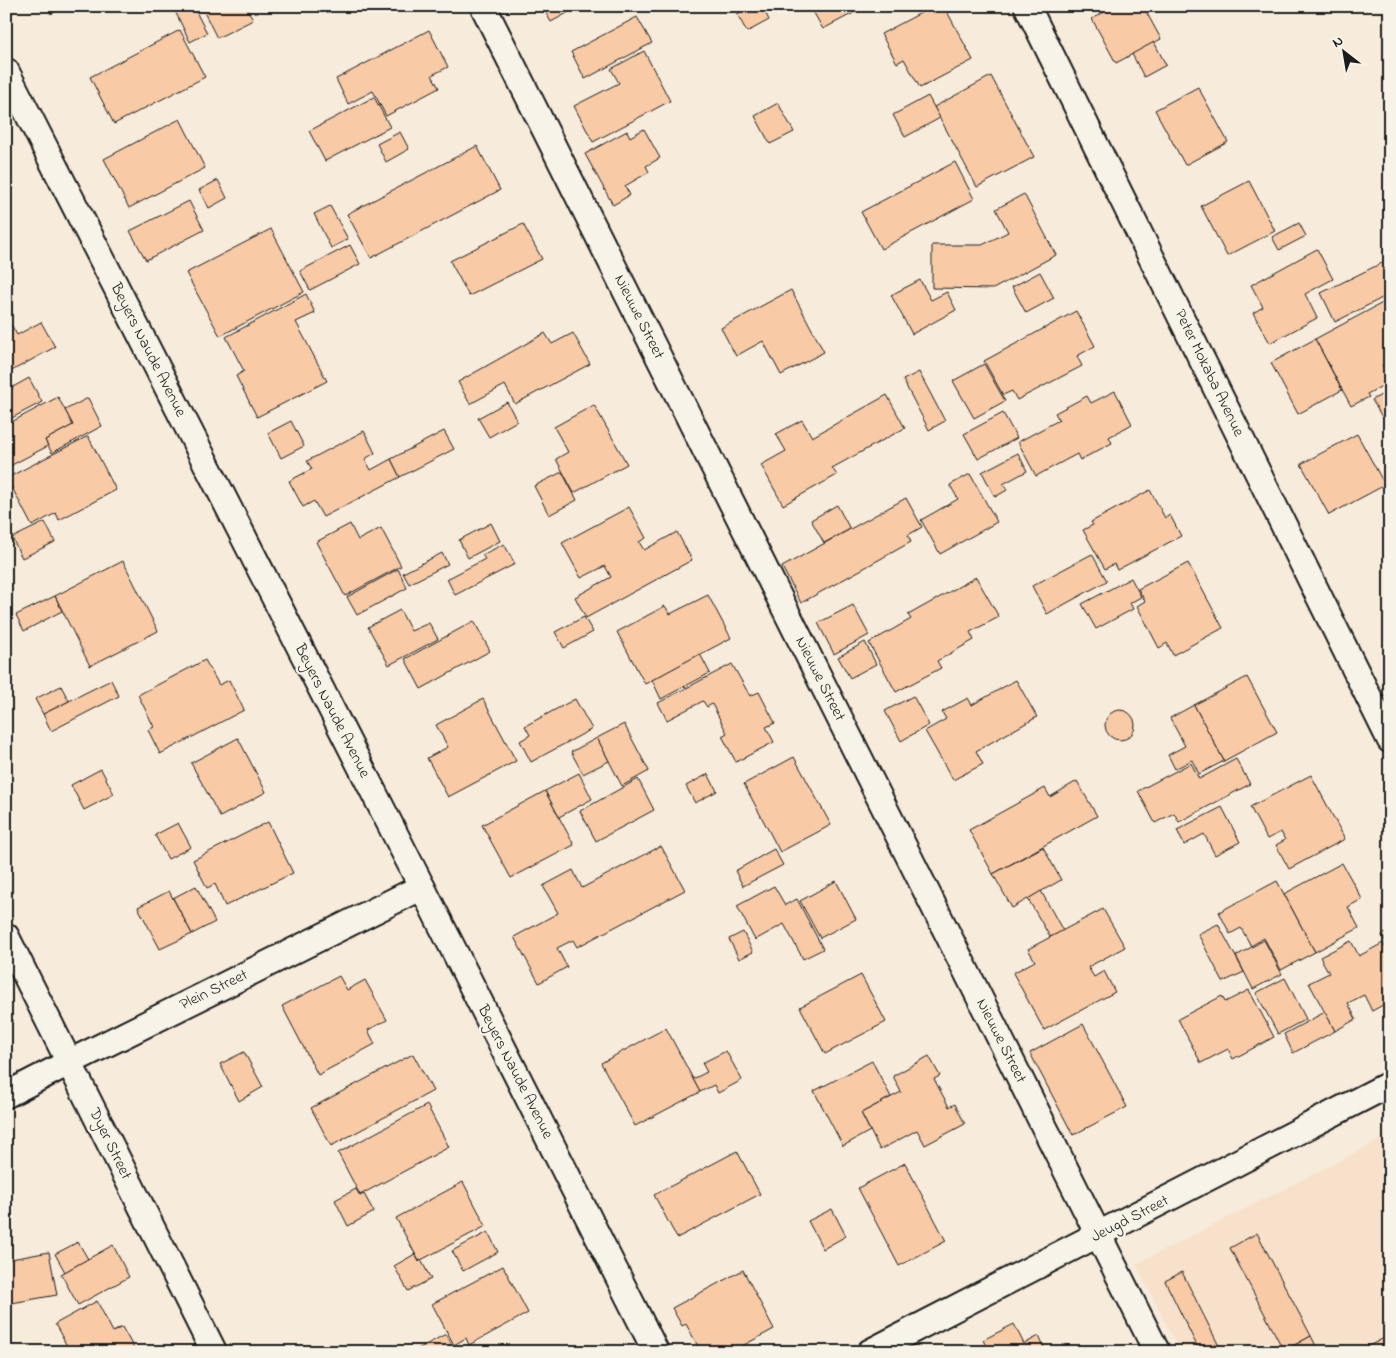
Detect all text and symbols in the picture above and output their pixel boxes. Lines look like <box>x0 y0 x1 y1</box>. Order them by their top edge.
north arrow <box>1318 28 1368 78</box>
text: N <box>1329 31 1348 54</box>
street label: Nieuwe Street <box>607 271 671 364</box>
street label: Beyers Naude Avenue <box>103 278 193 422</box>
street label: Peter Mokaba Avenue <box>1168 305 1251 442</box>
street label: Nieuwe Street <box>788 633 852 726</box>
street label: Beyers Naude Avenue <box>287 639 377 783</box>
street label: Plein Street <box>176 963 253 1017</box>
street label: Nieuwe Street <box>969 995 1033 1088</box>
street label: Beyers Naude Avenue <box>470 1000 560 1144</box>
street label: Dyer Street <box>82 1103 138 1184</box>
street label: Jeugd Street <box>1087 1189 1174 1249</box>

